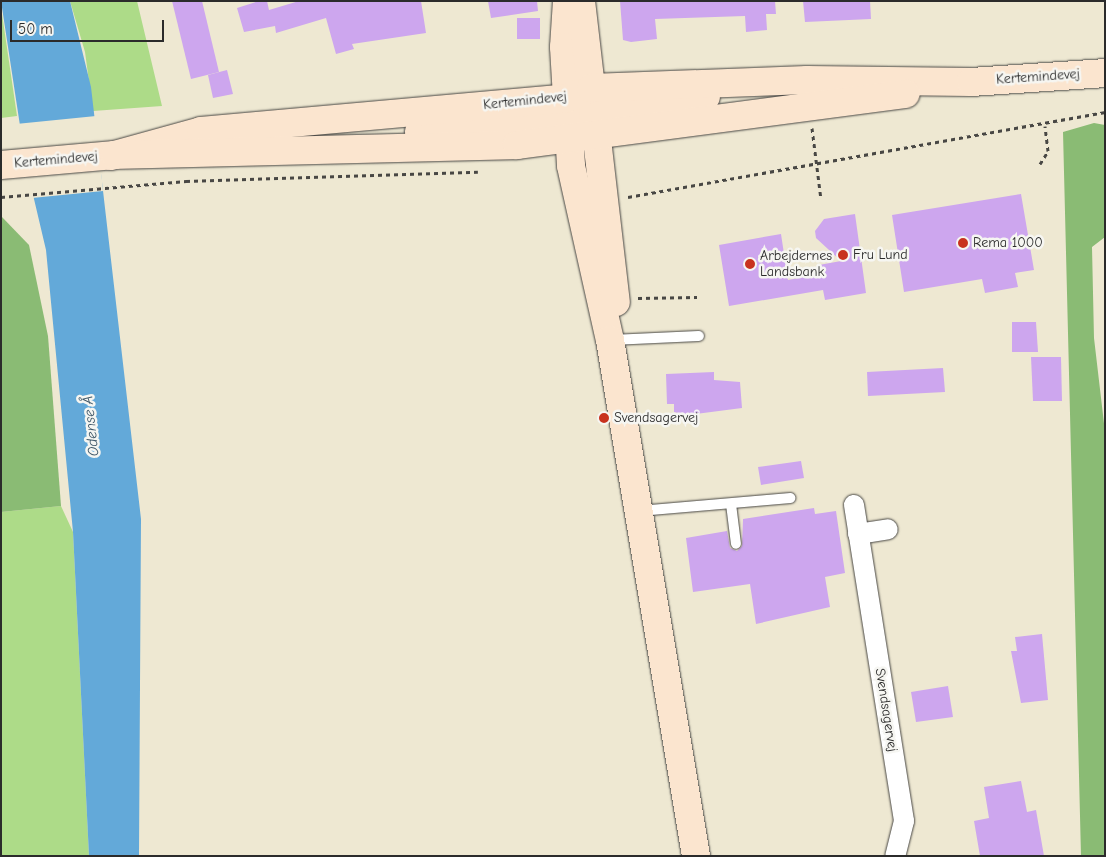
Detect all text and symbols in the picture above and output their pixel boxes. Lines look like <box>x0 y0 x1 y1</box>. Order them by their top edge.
scale bar <box>12 10 166 42</box>
text: 50 m <box>18 20 53 38</box>
street label: Kertemindevej <box>996 66 1080 88</box>
street label: Kertemindevej <box>482 88 568 114</box>
street label: Kertemindevej <box>14 148 98 172</box>
place label: Rema 1000 <box>973 235 1043 251</box>
marker: Rema 1000 <box>957 237 969 249</box>
place label: Fru Lund <box>853 247 908 263</box>
place label: Arbejdernes Landsbank <box>760 248 832 280</box>
marker: Fru Lund <box>837 249 849 261</box>
marker: Arbejdernes Landsbank <box>744 258 756 270</box>
water label: Odense Å <box>79 395 103 457</box>
place label: Svendsagervej <box>614 410 698 426</box>
marker: Svendsagervej <box>598 412 610 424</box>
street label: Svendsagervej <box>871 667 901 753</box>

